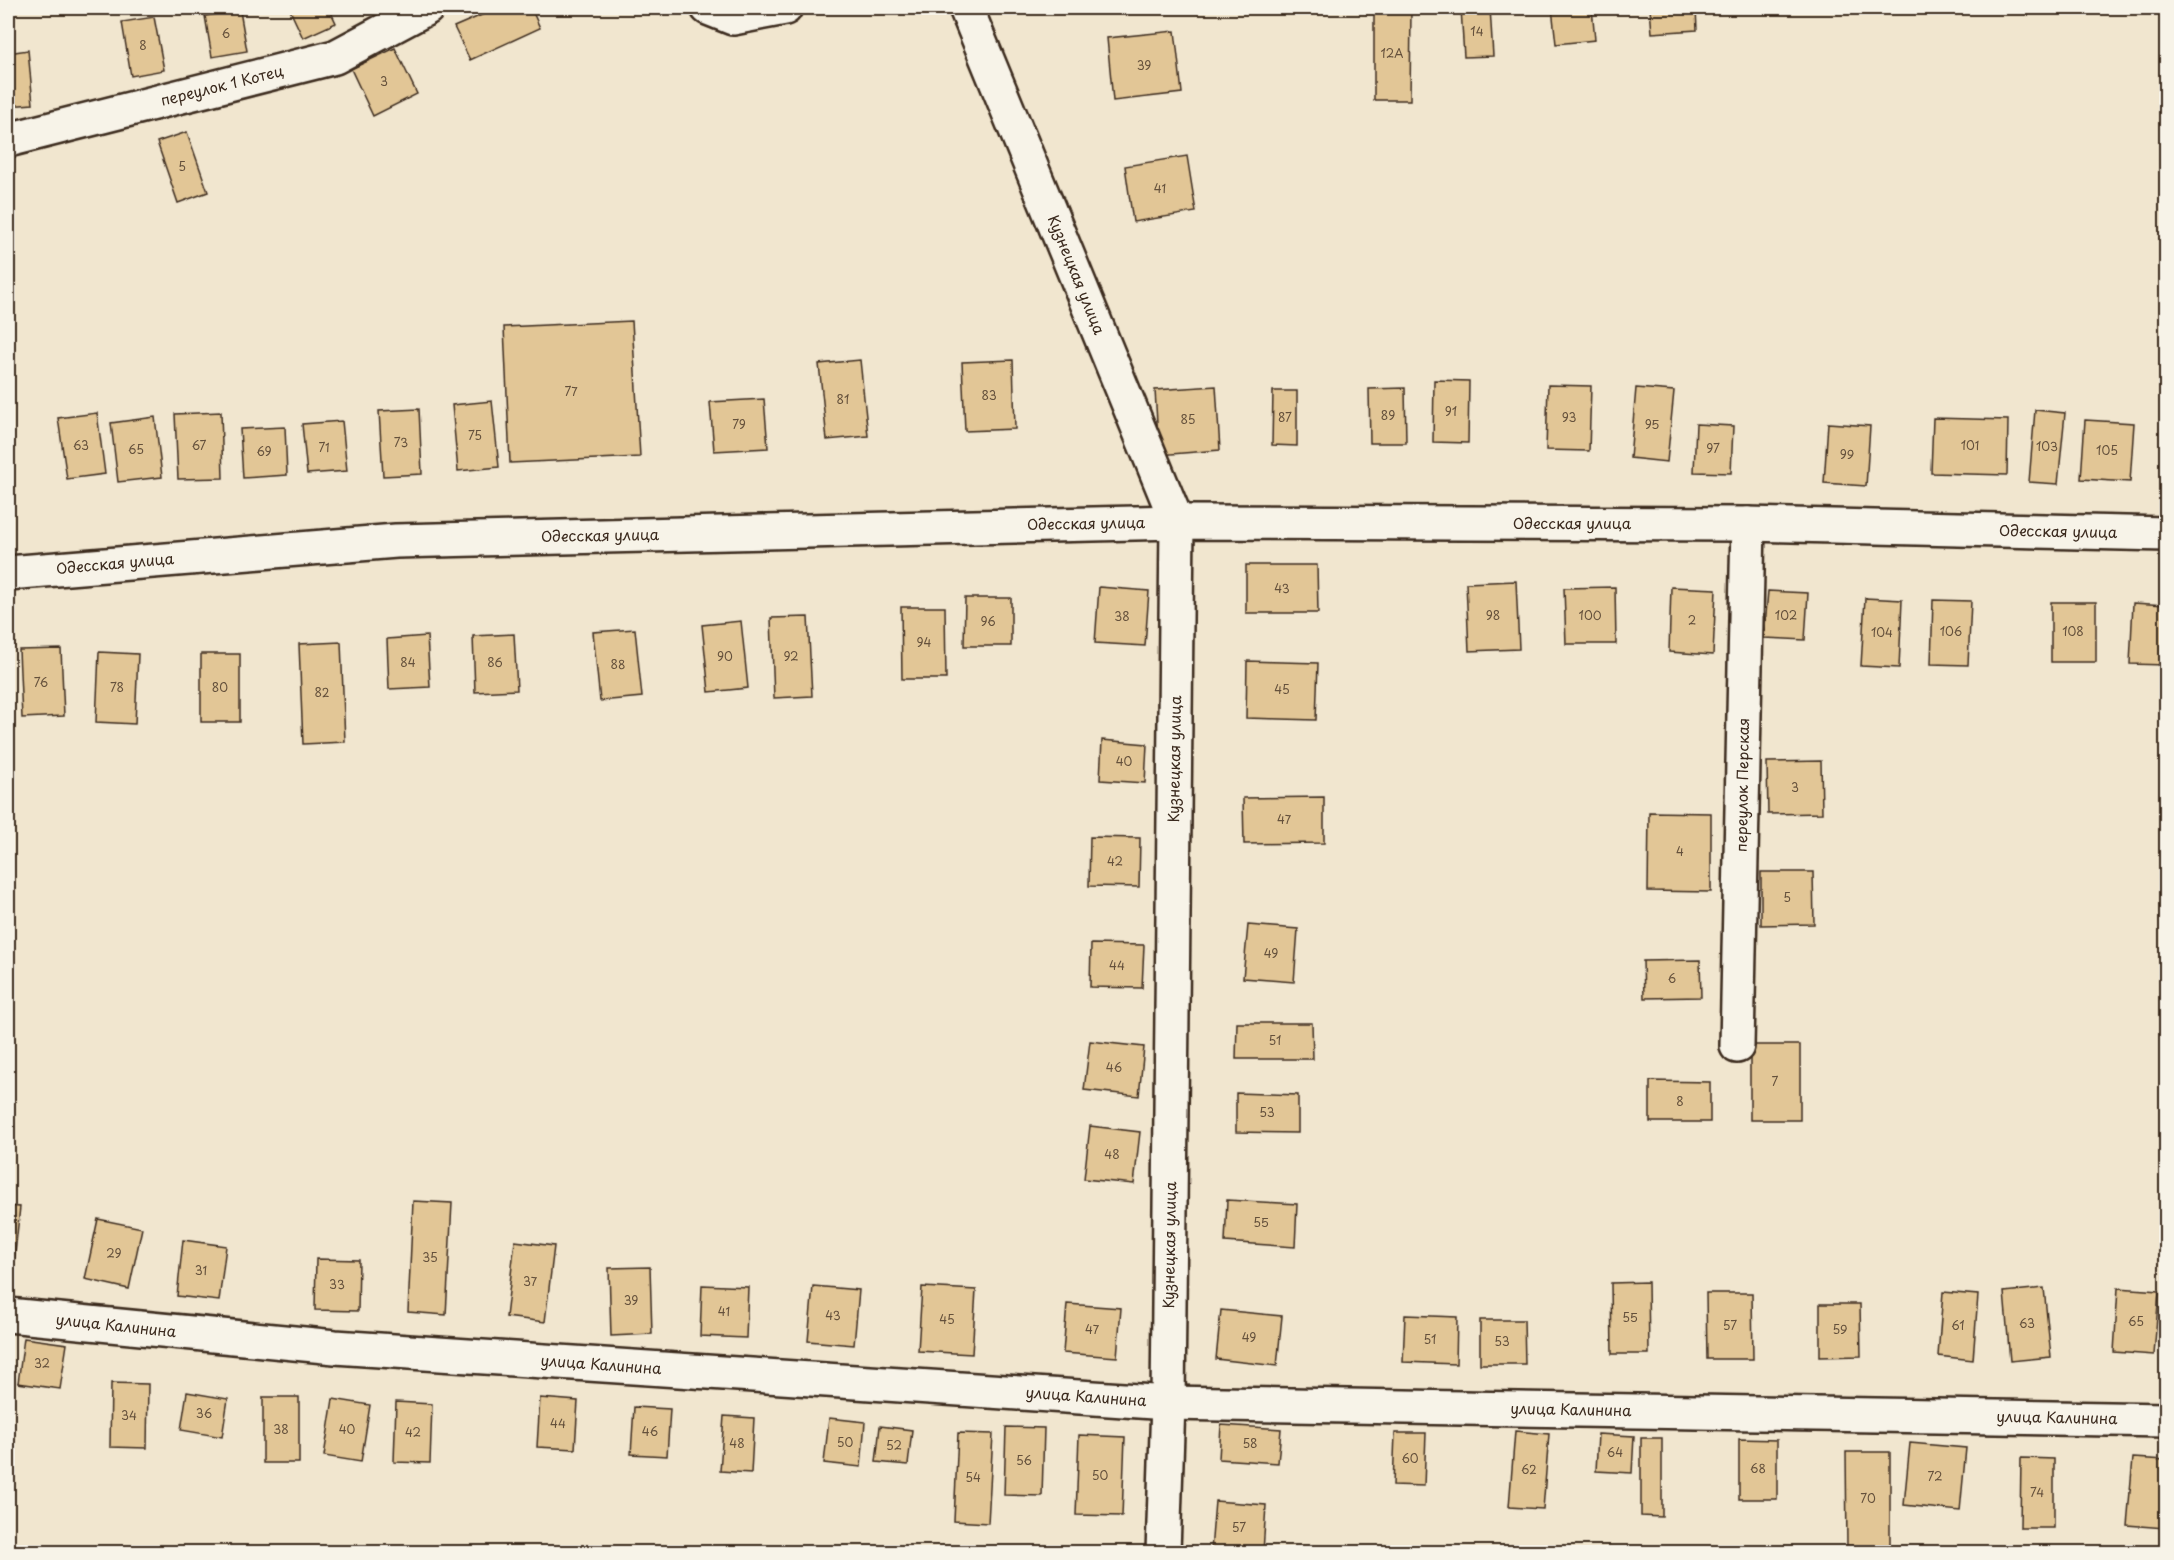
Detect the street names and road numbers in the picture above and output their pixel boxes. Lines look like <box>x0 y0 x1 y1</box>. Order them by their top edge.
street label: переулок 1 Котец <box>158 58 286 111</box>
street label: Кузнецкая улица <box>1043 211 1112 338</box>
street label: Одесская улица <box>1027 510 1146 535</box>
street label: Одесская улица <box>1513 511 1632 534</box>
street label: Одесская улица <box>1999 518 2118 543</box>
street label: Одесская улица <box>541 522 660 547</box>
street label: Одесская улица <box>55 546 175 579</box>
street label: Кузнецкая улица <box>1161 695 1186 823</box>
street label: переулок Перская <box>1729 718 1754 852</box>
street label: Кузнецкая улица <box>1156 1181 1181 1309</box>
street label: улица Калинина <box>55 1307 178 1342</box>
street label: улица Калинина <box>540 1348 663 1379</box>
street label: улица Калинина <box>1025 1380 1148 1411</box>
street label: улица Калинина <box>1510 1396 1632 1421</box>
street label: улица Калинина <box>1996 1404 2118 1429</box>

